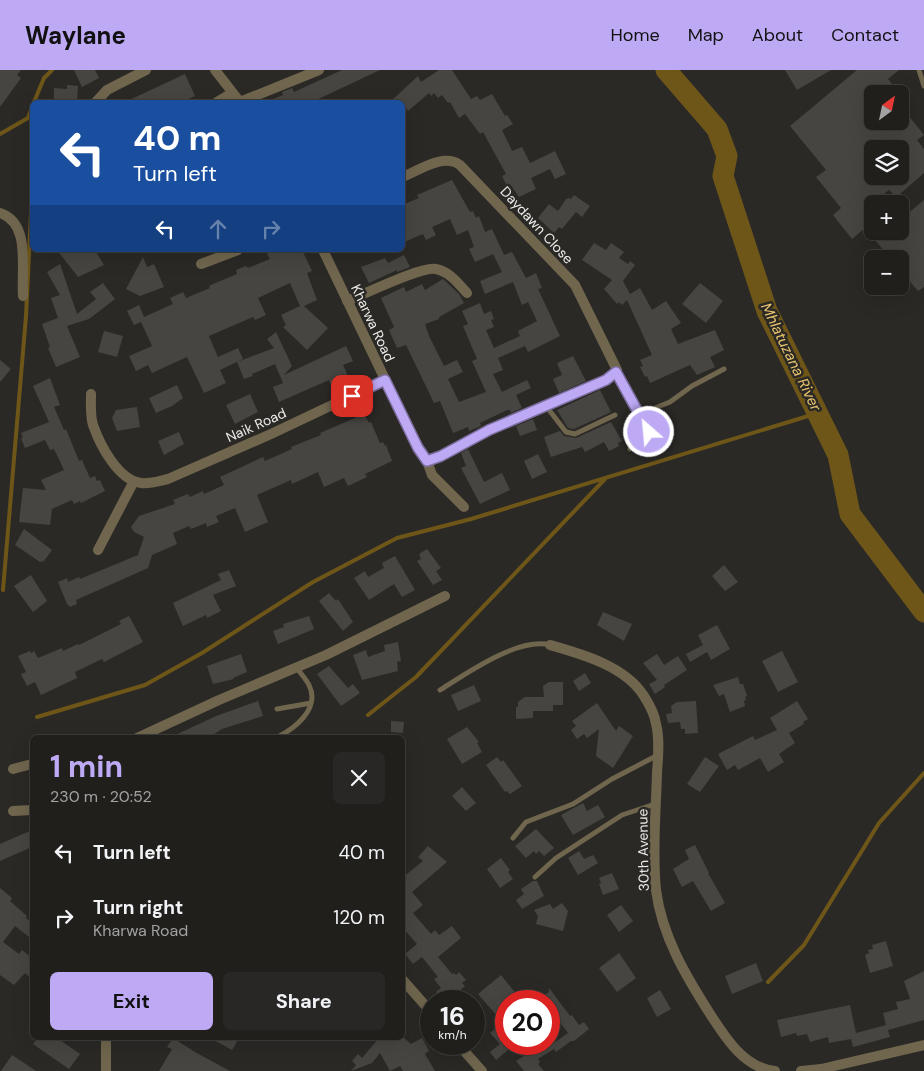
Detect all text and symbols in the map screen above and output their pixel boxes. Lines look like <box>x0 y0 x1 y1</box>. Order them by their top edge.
text: Waylane <box>25 20 126 51</box>
text: Home <box>610 23 660 47</box>
text: Map <box>688 23 724 47</box>
text: About <box>752 23 803 47</box>
text: Contact <box>831 23 899 47</box>
north arrow <box>864 85 909 130</box>
map controls <box>864 85 909 295</box>
text: 40 m <box>133 115 222 161</box>
icon: left <box>50 120 115 185</box>
button: layers <box>864 140 909 185</box>
text: Turn left <box>133 159 217 188</box>
street label: Daydawn Close <box>497 183 577 267</box>
button: + <box>864 195 909 240</box>
icon: left <box>151 215 179 243</box>
icon: ahead <box>204 215 232 243</box>
icon: right <box>257 215 285 243</box>
button: − <box>864 250 909 295</box>
street label: Kharwa Road <box>347 281 399 365</box>
water label: Mhlatuzana River <box>756 299 826 415</box>
pin <box>331 375 373 417</box>
icon: arrive <box>338 382 366 410</box>
street label: Naik Road <box>223 404 289 446</box>
position arrow <box>622 405 674 457</box>
text: 1 min <box>50 747 123 786</box>
button: close <box>333 752 385 804</box>
text: 230 m · 20:52 <box>50 786 152 807</box>
street label: 30th Avenue <box>633 808 653 891</box>
icon: left <box>50 839 78 867</box>
text: Turn left <box>93 840 171 865</box>
text: 40 m <box>338 840 385 865</box>
text: Turn right <box>93 895 183 920</box>
icon: right <box>50 904 78 932</box>
text: 120 m <box>333 905 385 930</box>
text: Kharwa Road <box>93 920 188 941</box>
button: Exit <box>50 972 213 1030</box>
button: Share <box>223 972 385 1030</box>
speed limit sign: 20 <box>495 990 560 1055</box>
text: 16 <box>440 1000 465 1033</box>
text: km/h <box>438 1027 467 1043</box>

